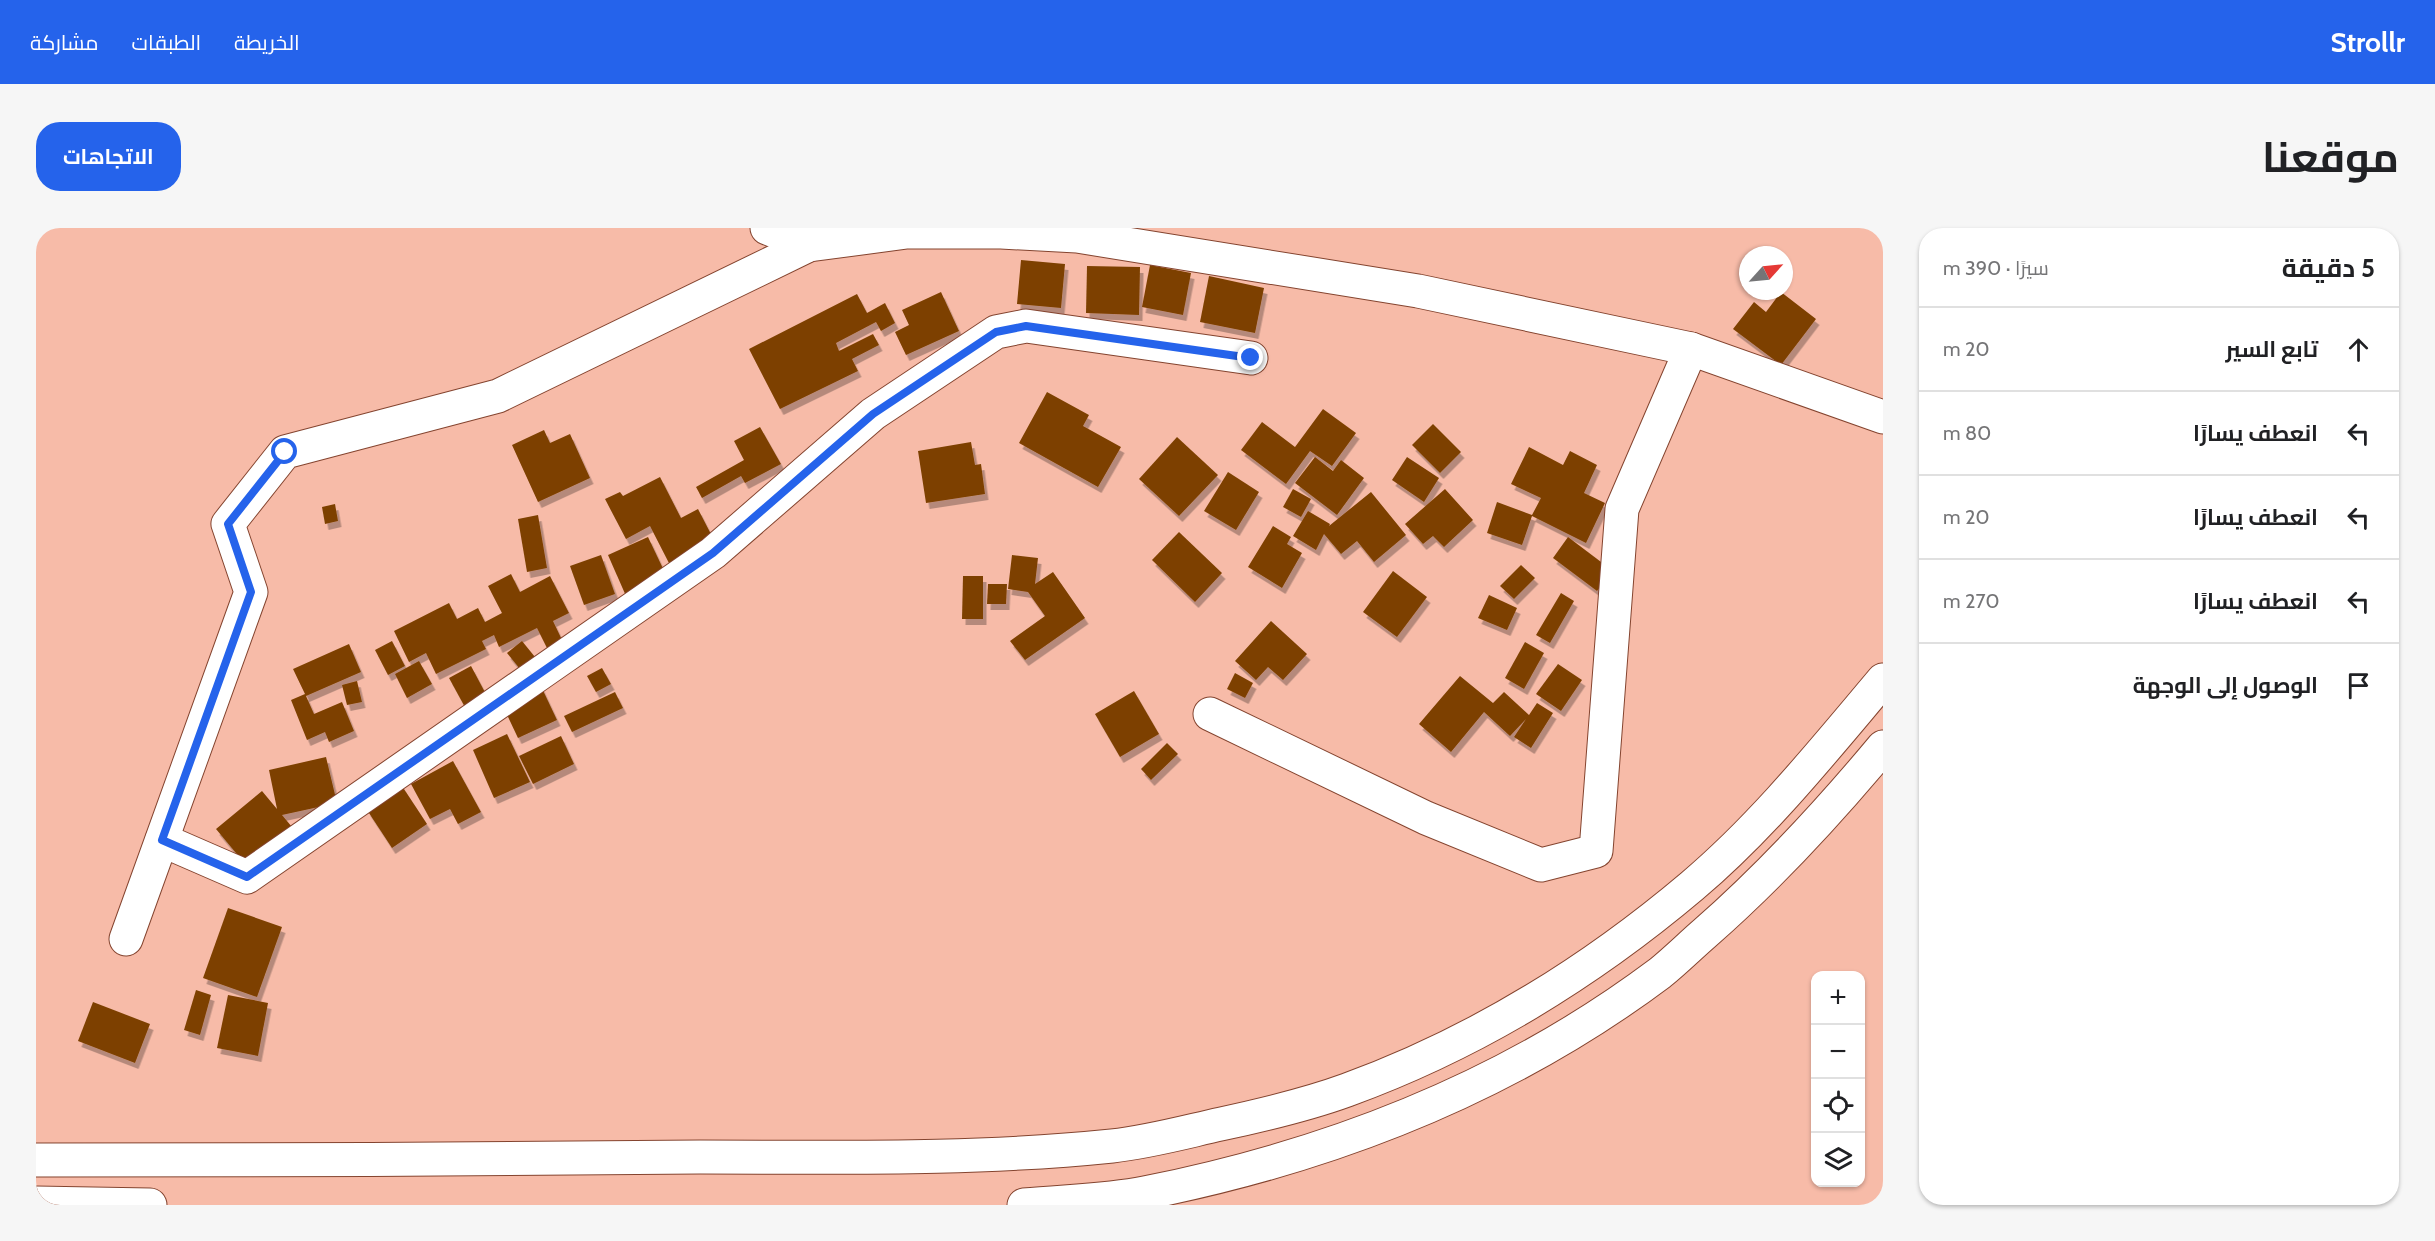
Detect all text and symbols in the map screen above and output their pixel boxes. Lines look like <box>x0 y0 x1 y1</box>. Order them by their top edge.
text: Strollr <box>2331 25 2405 59</box>
text: مشاركة <box>30 30 99 55</box>
text: الطبقات <box>132 30 201 55</box>
text: الخريطة <box>234 30 300 55</box>
button: الاتجاهات <box>36 122 181 191</box>
text: موقعنا <box>2262 131 2399 183</box>
north arrow <box>1739 246 1793 300</box>
text: 5 دقيقة <box>2282 252 2375 284</box>
text: سيرًا · 390 m <box>1943 256 2049 280</box>
icon: ahead <box>2342 333 2375 366</box>
text: تابع السير <box>2226 336 2318 363</box>
text: 20 m <box>1943 337 1990 361</box>
route end <box>1237 344 1263 370</box>
icon: left <box>2342 417 2375 450</box>
text: انعطف يسارًا <box>2193 420 2318 447</box>
text: 80 m <box>1943 421 1991 445</box>
route start <box>271 438 297 464</box>
icon: left <box>2342 501 2375 534</box>
text: انعطف يسارًا <box>2193 504 2318 531</box>
text: 20 m <box>1943 505 1990 529</box>
icon: left <box>2342 585 2375 618</box>
text: انعطف يسارًا <box>2193 588 2318 615</box>
text: 270 m <box>1943 589 1999 613</box>
icon: arrive <box>2342 669 2375 702</box>
text: الوصول إلى الوجهة <box>2133 672 2318 699</box>
map controls <box>1811 971 1865 1187</box>
button: + <box>1811 971 1865 1025</box>
button: − <box>1811 1025 1865 1079</box>
button: locate <box>1811 1079 1865 1133</box>
button: layers <box>1811 1133 1865 1187</box>

